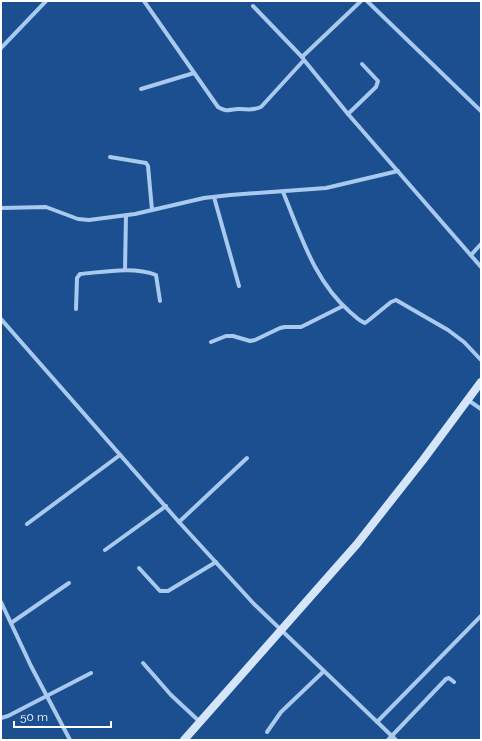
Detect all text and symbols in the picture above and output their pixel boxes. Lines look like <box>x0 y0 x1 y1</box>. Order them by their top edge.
scale bar <box>14 703 111 729</box>
text: 50 m <box>20 710 48 724</box>

